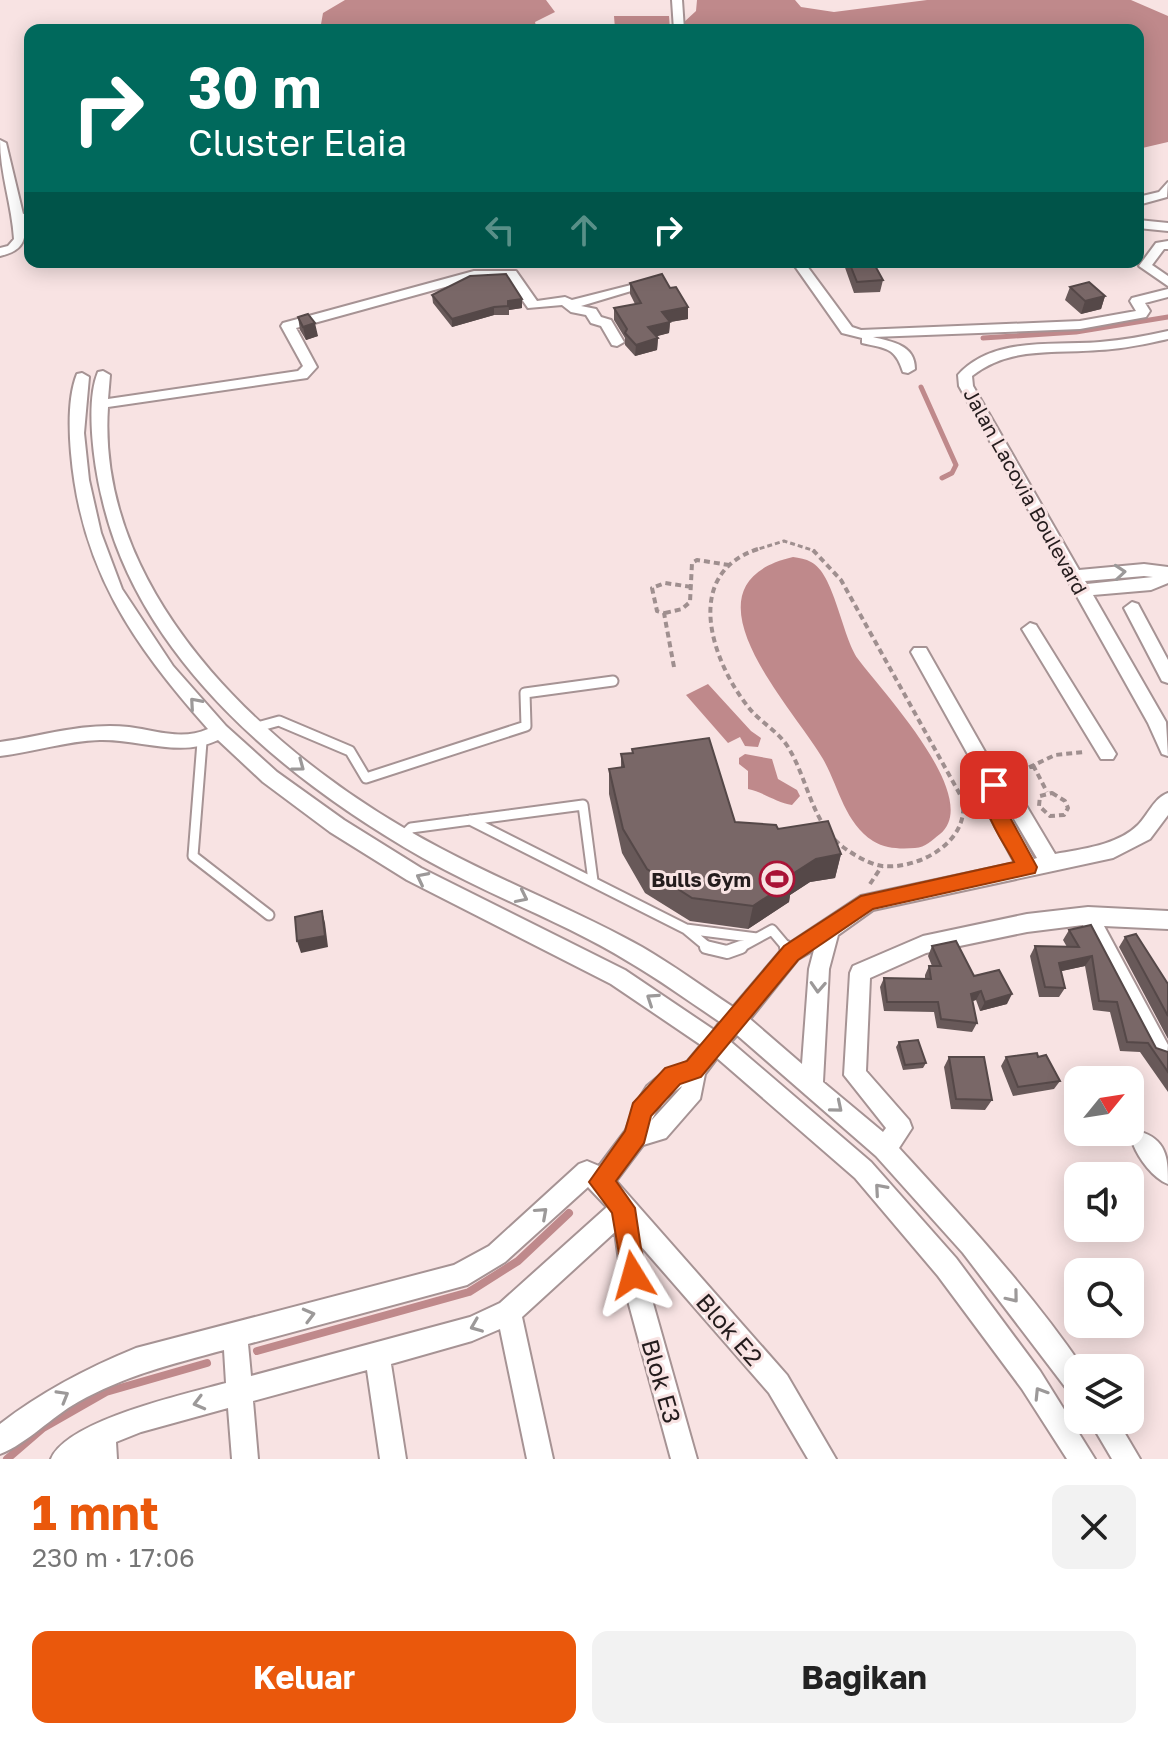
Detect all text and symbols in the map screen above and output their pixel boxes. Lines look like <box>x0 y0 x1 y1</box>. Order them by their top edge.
text: 30 m <box>188 53 322 120</box>
icon: right <box>56 56 160 160</box>
text: Cluster Elaia <box>188 121 407 164</box>
icon: left <box>478 208 522 252</box>
icon: ahead <box>562 208 606 252</box>
icon: right <box>646 208 690 252</box>
street label: Jalan Lacovia Boulevard <box>959 384 1093 598</box>
one-way arrow <box>1114 564 1127 581</box>
one-way arrow <box>191 697 205 712</box>
pin <box>960 751 1028 819</box>
one-way arrow <box>290 756 305 770</box>
icon: arrive <box>972 763 1016 807</box>
sports icon: Bulls Gym <box>758 860 796 898</box>
place label: Bulls Gym <box>651 867 751 891</box>
one-way arrow <box>415 872 430 888</box>
one-way arrow <box>514 887 529 903</box>
one-way arrow <box>810 981 827 994</box>
one-way arrow <box>646 994 660 1009</box>
north arrow <box>1064 1066 1144 1146</box>
map controls <box>1064 1066 1144 1434</box>
one-way arrow <box>827 1097 842 1112</box>
button: sound <box>1064 1162 1144 1242</box>
one-way arrow <box>875 1183 889 1198</box>
one-way arrow <box>533 1208 548 1222</box>
position arrow <box>591 1233 675 1317</box>
button: search <box>1064 1258 1144 1338</box>
street label: Blok E2 <box>691 1287 769 1371</box>
one-way arrow <box>1003 1288 1018 1303</box>
one-way arrow <box>302 1308 316 1325</box>
one-way arrow <box>470 1317 484 1333</box>
street label: Blok E3 <box>636 1336 688 1426</box>
button: layers <box>1064 1354 1144 1434</box>
one-way arrow <box>1034 1387 1049 1402</box>
one-way arrow <box>54 1390 69 1406</box>
one-way arrow <box>192 1394 206 1411</box>
text: 1 mnt <box>32 1483 159 1541</box>
button: close <box>1052 1485 1136 1569</box>
text: 230 m · 17:06 <box>32 1542 195 1573</box>
button: Keluar <box>32 1631 576 1723</box>
button: Bagikan <box>592 1631 1136 1723</box>

